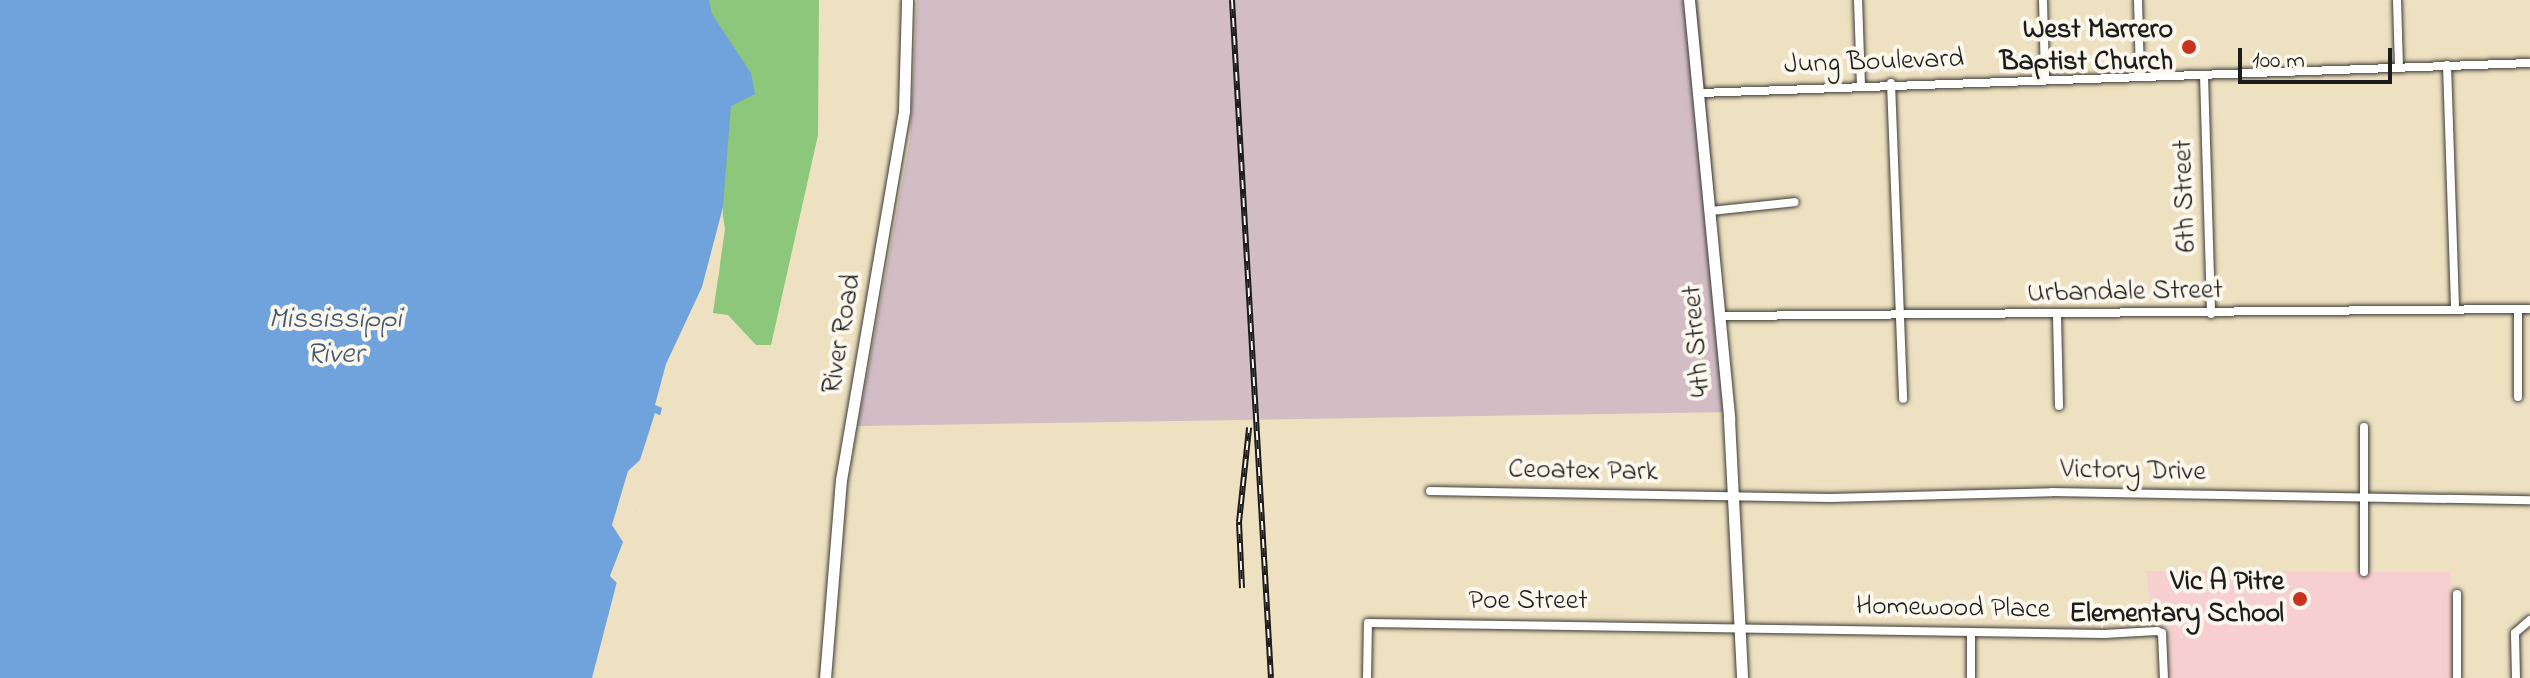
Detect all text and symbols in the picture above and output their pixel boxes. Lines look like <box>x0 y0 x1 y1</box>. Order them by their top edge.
place label: West Marrero Baptist Church <box>2000 14 2173 80</box>
scale bar <box>2242 32 2396 82</box>
marker: West Marrero Baptist Church <box>2180 38 2198 56</box>
street label: Jung Boulevard <box>1784 43 1964 83</box>
text: 100 m <box>2252 44 2305 79</box>
street label: 6th Street <box>2167 139 2205 253</box>
street label: River Road <box>816 271 870 397</box>
street label: Urbandale Street <box>2027 274 2223 312</box>
street label: 4th Street <box>1676 284 1720 398</box>
water label: Mississippi River <box>268 302 402 372</box>
street label: Ceoatex Park <box>1508 454 1658 490</box>
street label: Victory Drive <box>2060 454 2206 490</box>
place label: Vic A Pitre Elementary School <box>2069 566 2284 632</box>
street label: Poe Street <box>1468 585 1588 619</box>
marker: Vic A Pitre Elementary School <box>2291 590 2309 608</box>
street label: Homewood Place <box>1856 591 2050 627</box>

